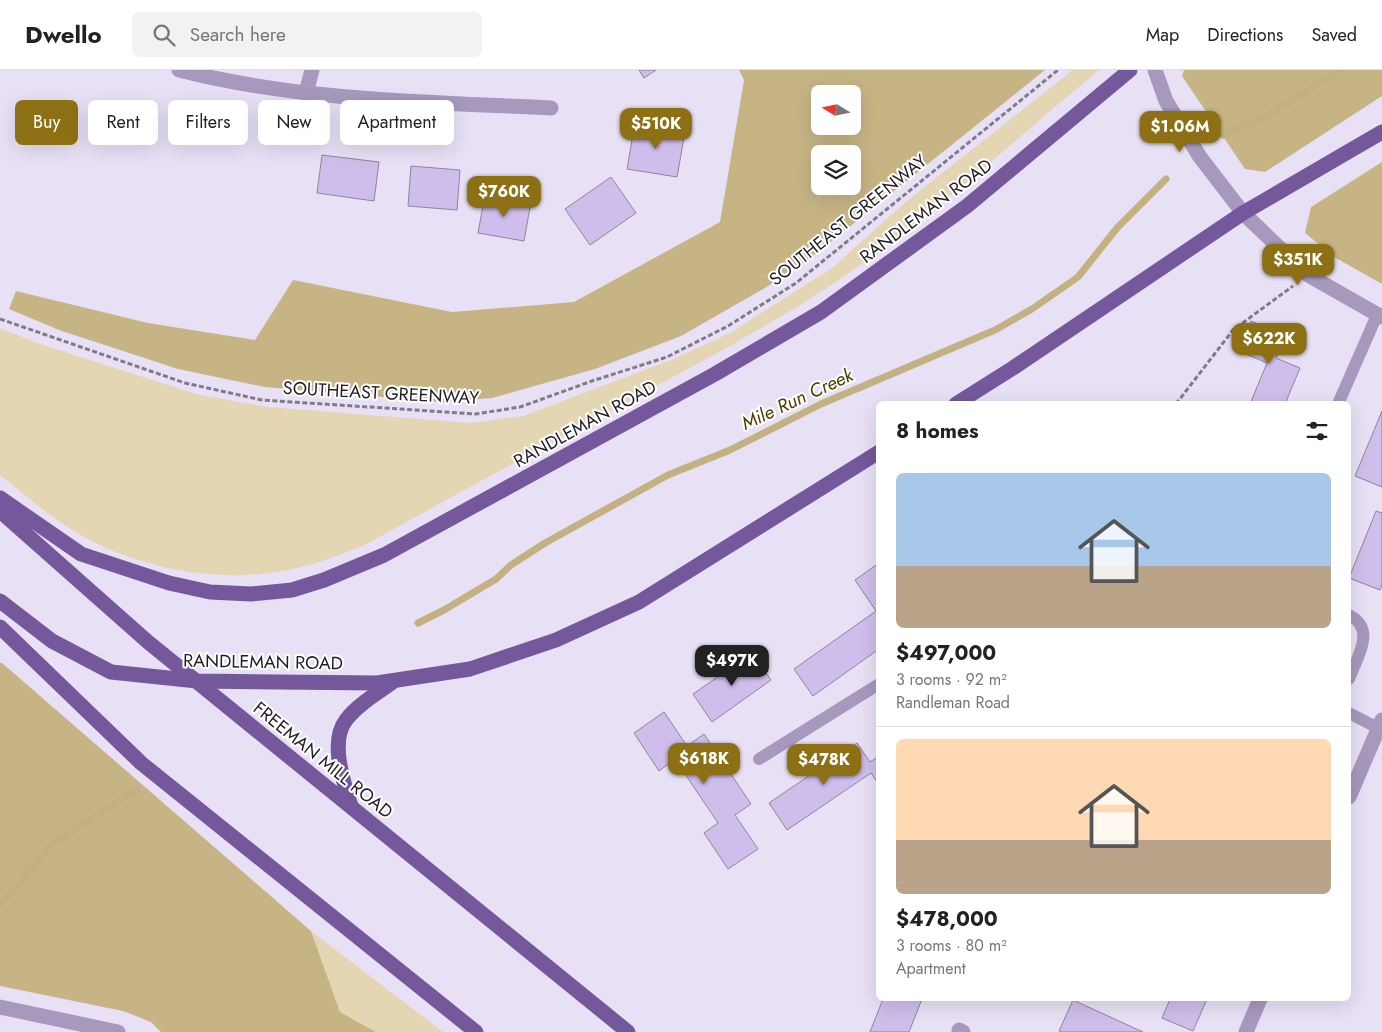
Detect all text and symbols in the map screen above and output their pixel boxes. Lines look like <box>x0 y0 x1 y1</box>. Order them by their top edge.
search box <box>132 12 482 57</box>
text: Dwello <box>25 17 102 52</box>
icon: search <box>150 21 178 49</box>
text: Search here <box>190 21 286 48</box>
text: Map <box>1146 22 1179 48</box>
text: Directions <box>1207 22 1283 48</box>
text: Saved <box>1311 22 1357 48</box>
north arrow <box>811 85 861 135</box>
map controls <box>811 85 861 195</box>
chip: Buy <box>15 100 78 145</box>
chip: Rent <box>88 100 158 145</box>
chip: Filters <box>168 100 248 145</box>
chip: New <box>258 100 330 145</box>
chip: Apartment <box>340 100 454 145</box>
pin: $510K <box>621 108 691 150</box>
pin: $1.06M <box>1139 111 1221 153</box>
text: $510K <box>631 112 681 135</box>
text: $1.06M <box>1151 115 1209 138</box>
button: layers <box>811 145 861 195</box>
street label: SOUTHEAST GREENWAY <box>763 147 933 292</box>
street label: RANDLEMAN ROAD <box>854 153 998 269</box>
pin: $760K <box>469 176 539 218</box>
text: $760K <box>478 180 530 203</box>
pin: $351K <box>1263 244 1333 286</box>
text: $351K <box>1273 248 1323 271</box>
pin: $622K <box>1234 322 1304 365</box>
text: $622K <box>1243 327 1295 350</box>
water label: Mile Run Creek <box>737 361 858 437</box>
street label: RANDLEMAN ROAD <box>509 374 661 474</box>
street label: SOUTHEAST GREENWAY <box>282 375 481 411</box>
text: 8 homes <box>896 416 979 446</box>
icon: filters <box>1303 417 1331 445</box>
icon: home <box>1069 506 1159 596</box>
text: $497,000 <box>896 638 996 668</box>
pin: $497K <box>697 644 767 687</box>
street label: RANDLEMAN ROAD <box>183 648 343 676</box>
text: $497K <box>706 649 758 672</box>
text: 3 rooms · 92 m² <box>896 668 1007 691</box>
text: Randleman Road <box>896 691 1010 714</box>
street label: FREEMAN MILL ROAD <box>248 695 398 825</box>
pin: $618K <box>669 742 739 785</box>
pin: $478K <box>789 744 859 786</box>
text: $618K <box>679 747 729 770</box>
text: $478K <box>798 748 850 771</box>
icon: home <box>1069 771 1159 861</box>
text: $478,000 <box>896 904 998 934</box>
text: 3 rooms · 80 m² <box>896 934 1007 957</box>
text: Apartment <box>896 957 966 980</box>

